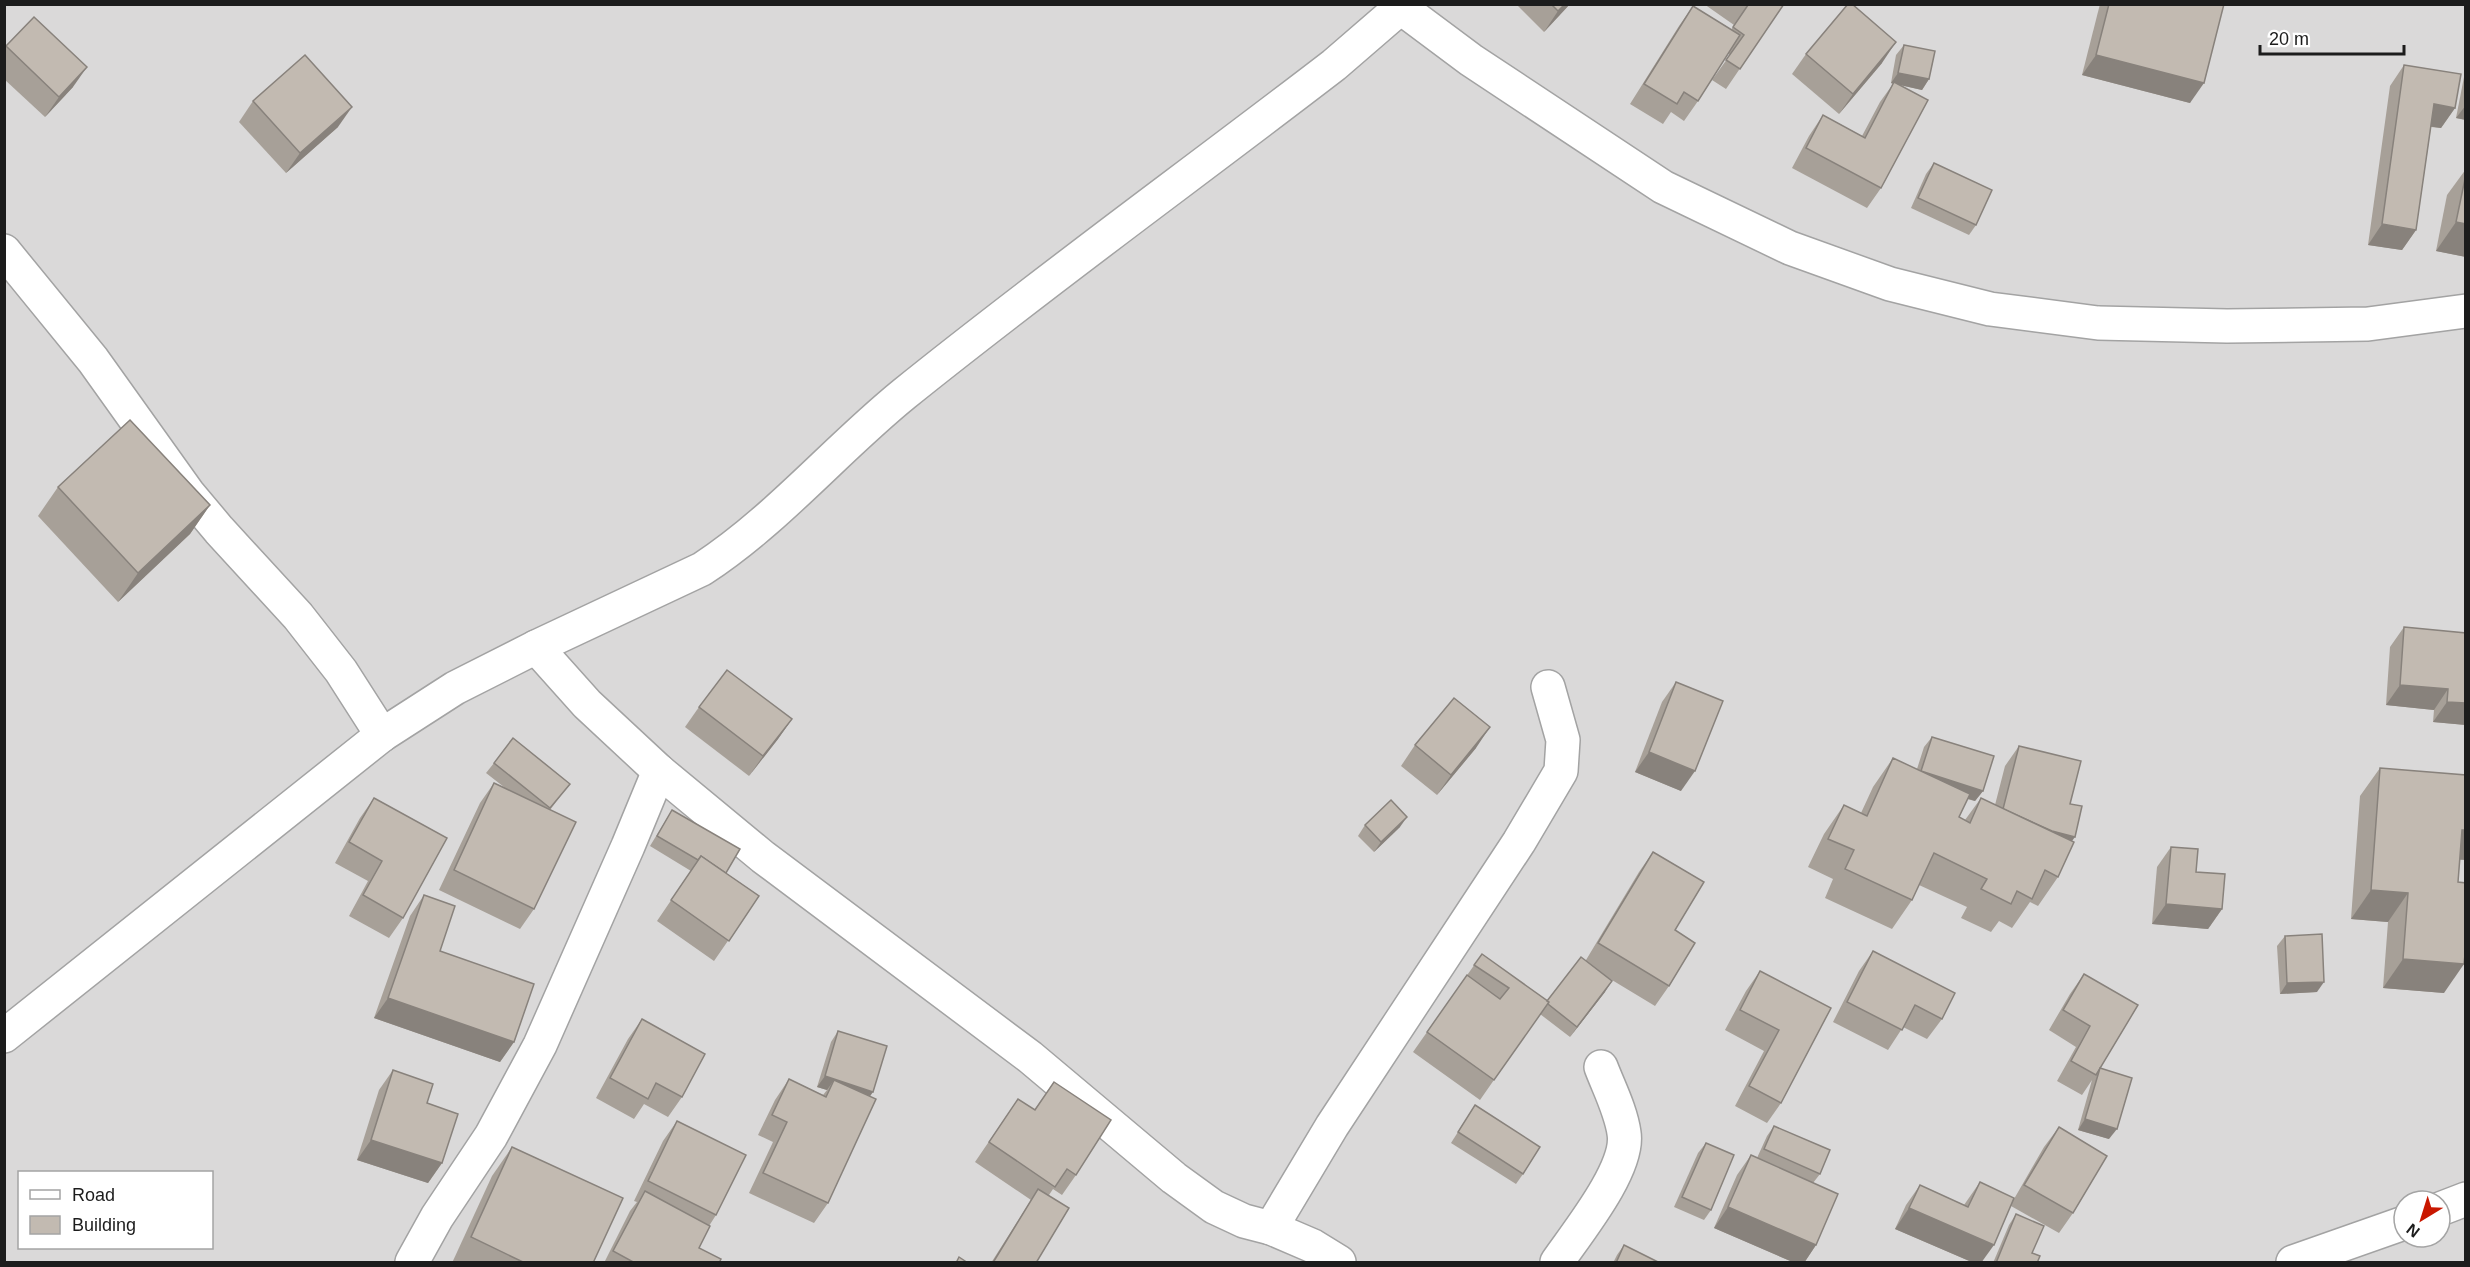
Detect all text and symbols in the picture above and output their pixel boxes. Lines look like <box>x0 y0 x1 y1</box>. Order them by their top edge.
scale bar <box>2260 18 2404 56</box>
text: 20 m <box>2269 29 2309 49</box>
legend <box>18 1171 213 1249</box>
text: Road <box>72 1185 115 1205</box>
north arrow <box>2392 1189 2452 1249</box>
text: Building <box>72 1215 136 1235</box>
text: N <box>2403 1220 2423 1241</box>

